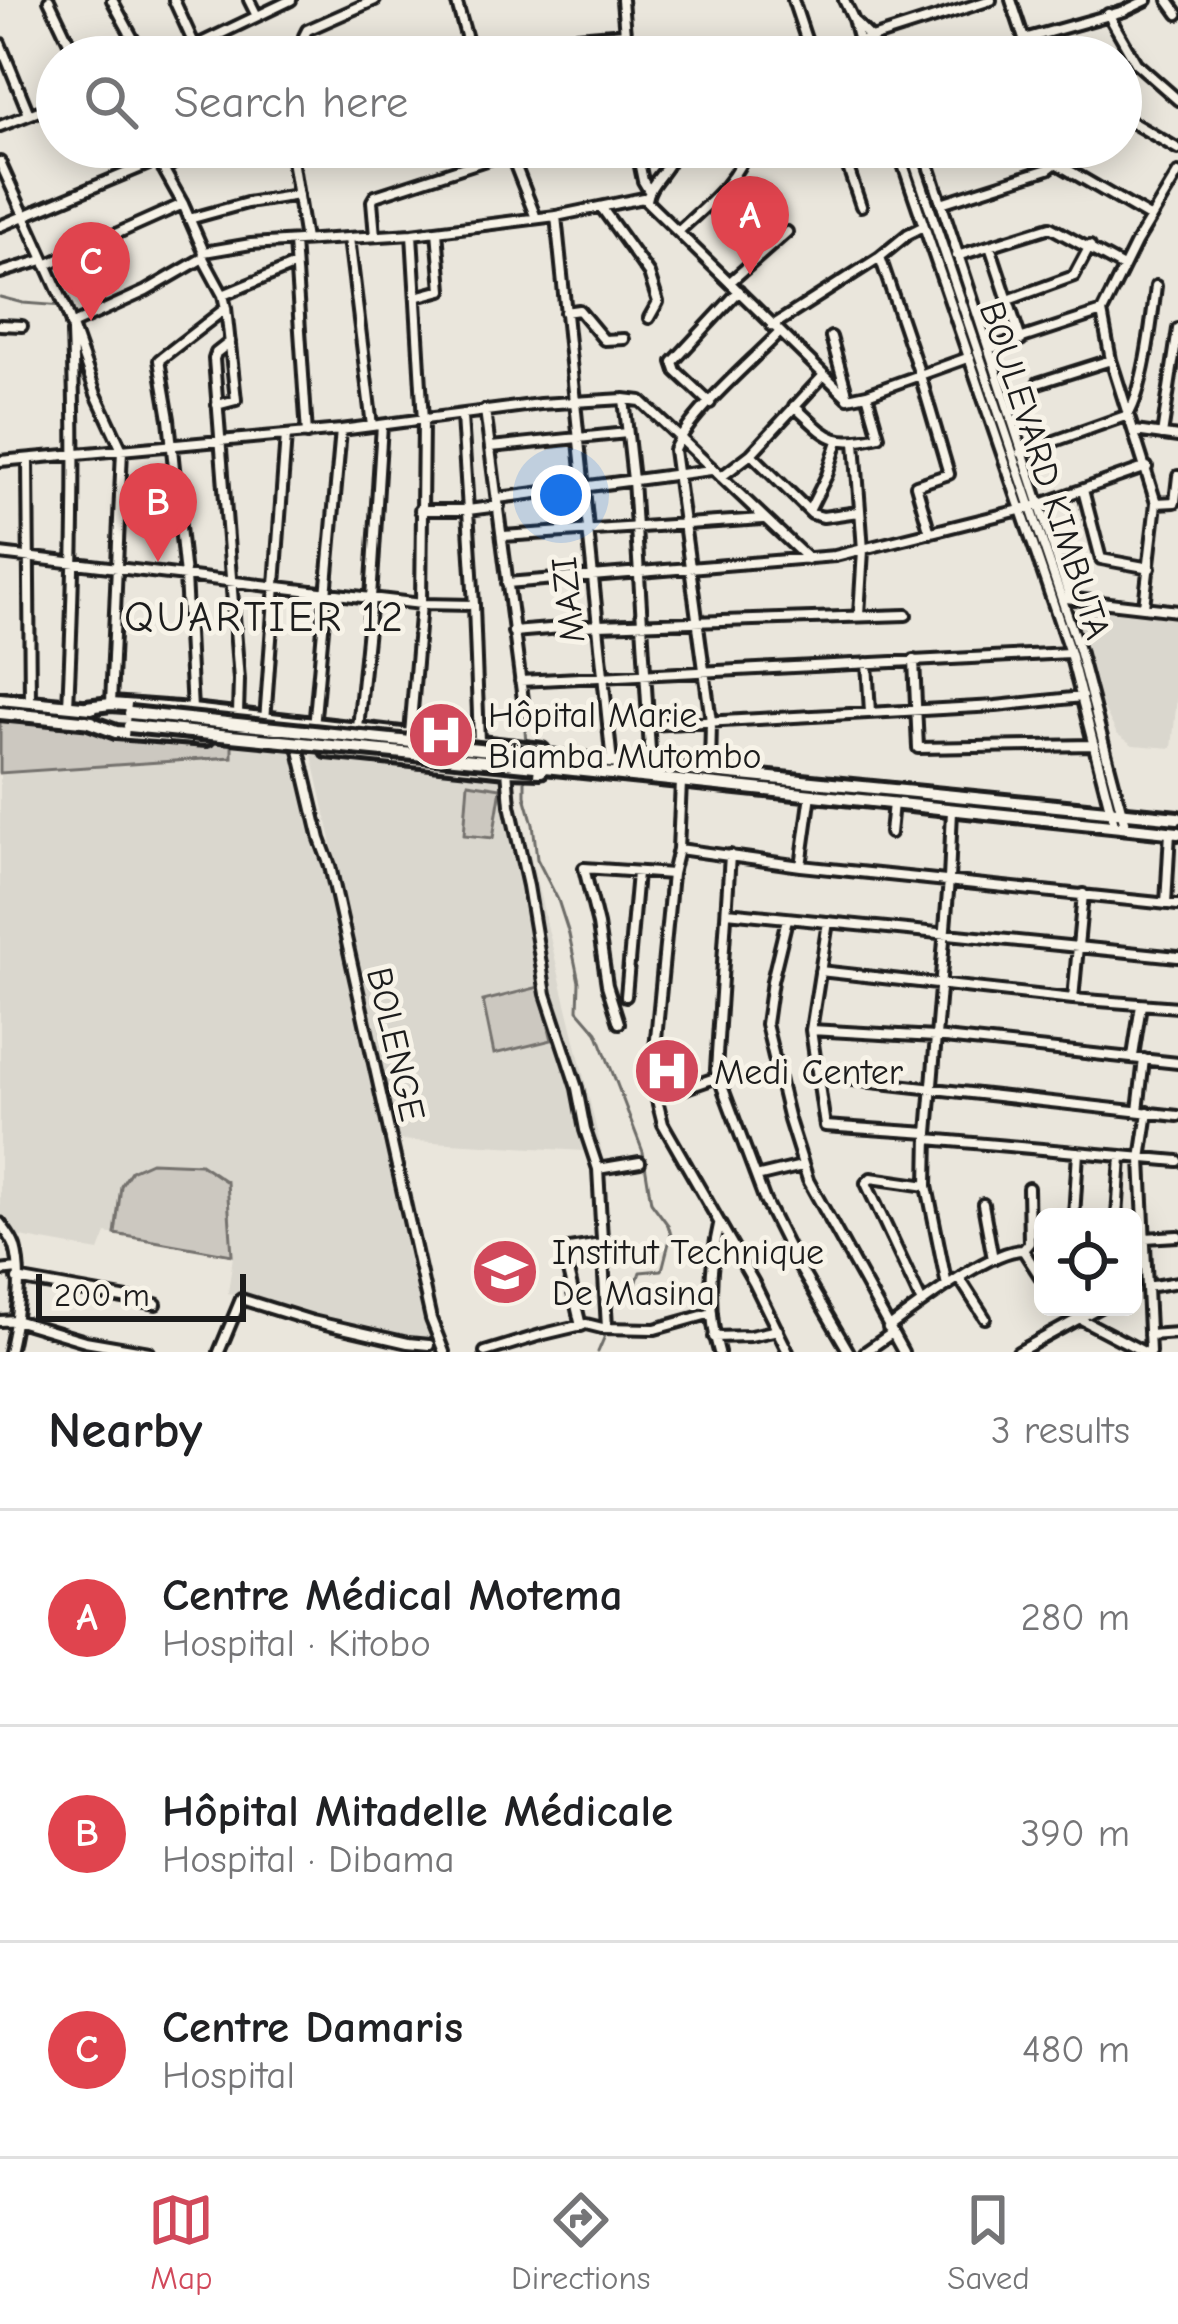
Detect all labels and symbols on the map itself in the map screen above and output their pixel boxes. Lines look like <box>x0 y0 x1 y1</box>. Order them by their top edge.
pin: A <box>711 176 789 275</box>
pin: C <box>52 222 130 321</box>
street label: BOULEVARD KIMBUTA <box>971 297 1119 644</box>
pin: B <box>119 463 197 562</box>
your location <box>531 465 591 525</box>
street label: MAZI <box>544 555 593 645</box>
district label: QUARTIER 12 <box>124 593 406 642</box>
place label: Hôpital Marie Biamba Mutombo <box>488 695 762 777</box>
hospital icon: Hôpital Marie Biamba Mutombo <box>406 700 476 770</box>
street label: BOLENGE <box>358 964 433 1125</box>
hospital icon: Medi Center <box>632 1036 702 1106</box>
place label: Medi Center <box>714 1052 904 1093</box>
place label: Institut Technique De Masina <box>552 1232 824 1314</box>
school or university icon: Institut Technique De Masina <box>470 1237 540 1307</box>
scale bar <box>36 1268 246 1321</box>

